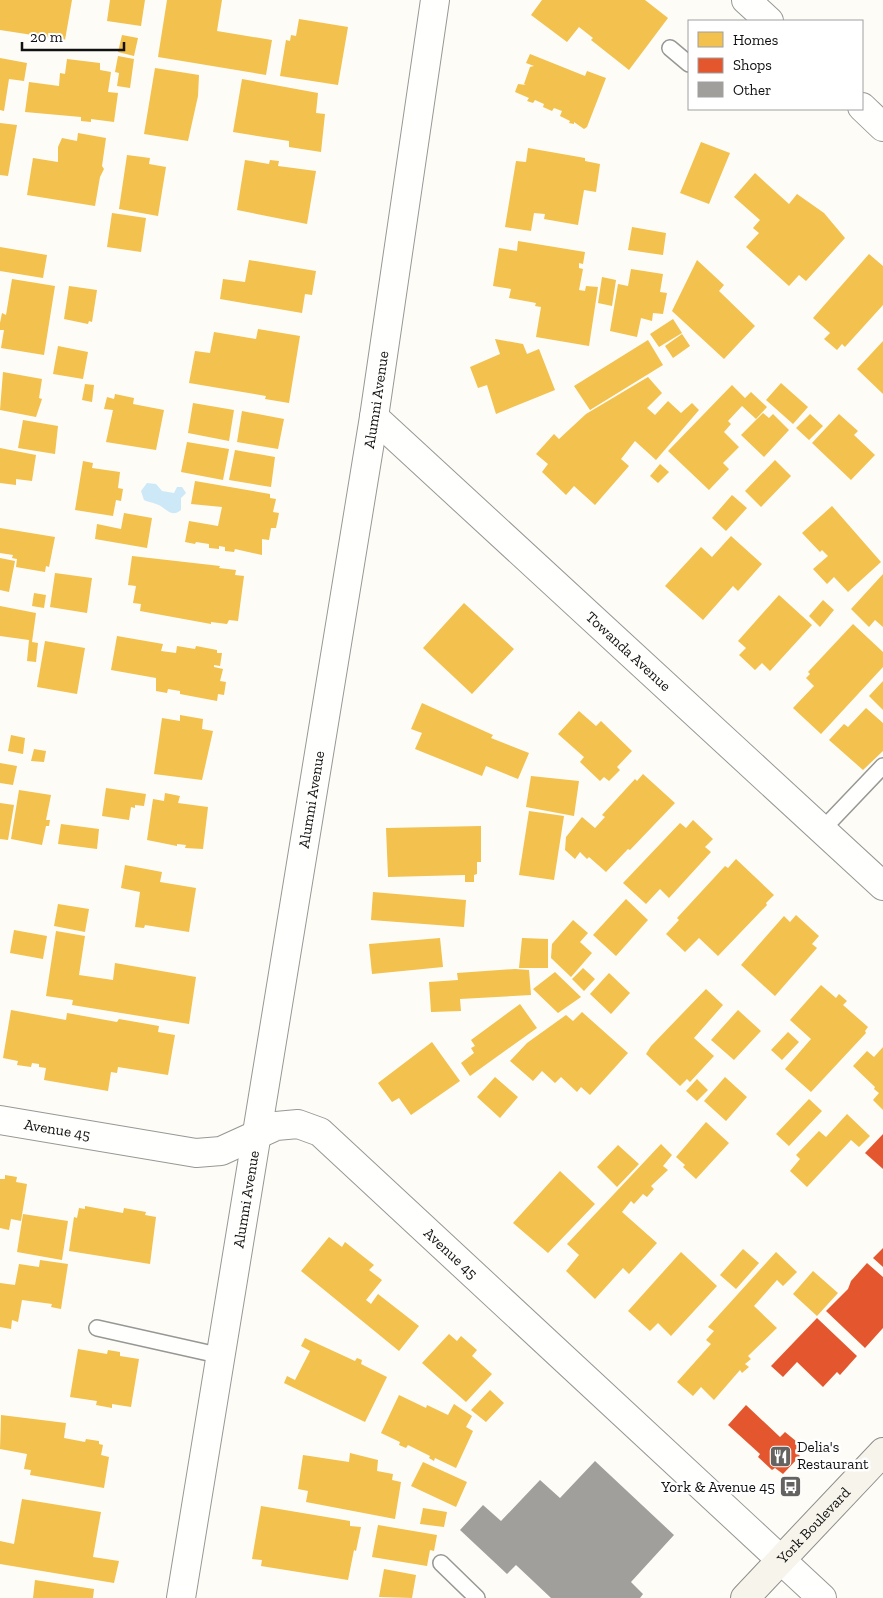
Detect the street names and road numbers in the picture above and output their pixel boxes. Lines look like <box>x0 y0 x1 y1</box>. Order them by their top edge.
street label: Alumni Avenue <box>360 350 393 450</box>
street label: Towanda Avenue <box>582 608 675 695</box>
street label: Alumni Avenue <box>295 750 328 850</box>
street label: Avenue 45 <box>23 1115 92 1144</box>
street label: Alumni Avenue <box>229 1149 263 1249</box>
street label: Avenue 45 <box>420 1224 481 1283</box>
street label: York Boulevard <box>773 1483 855 1568</box>

